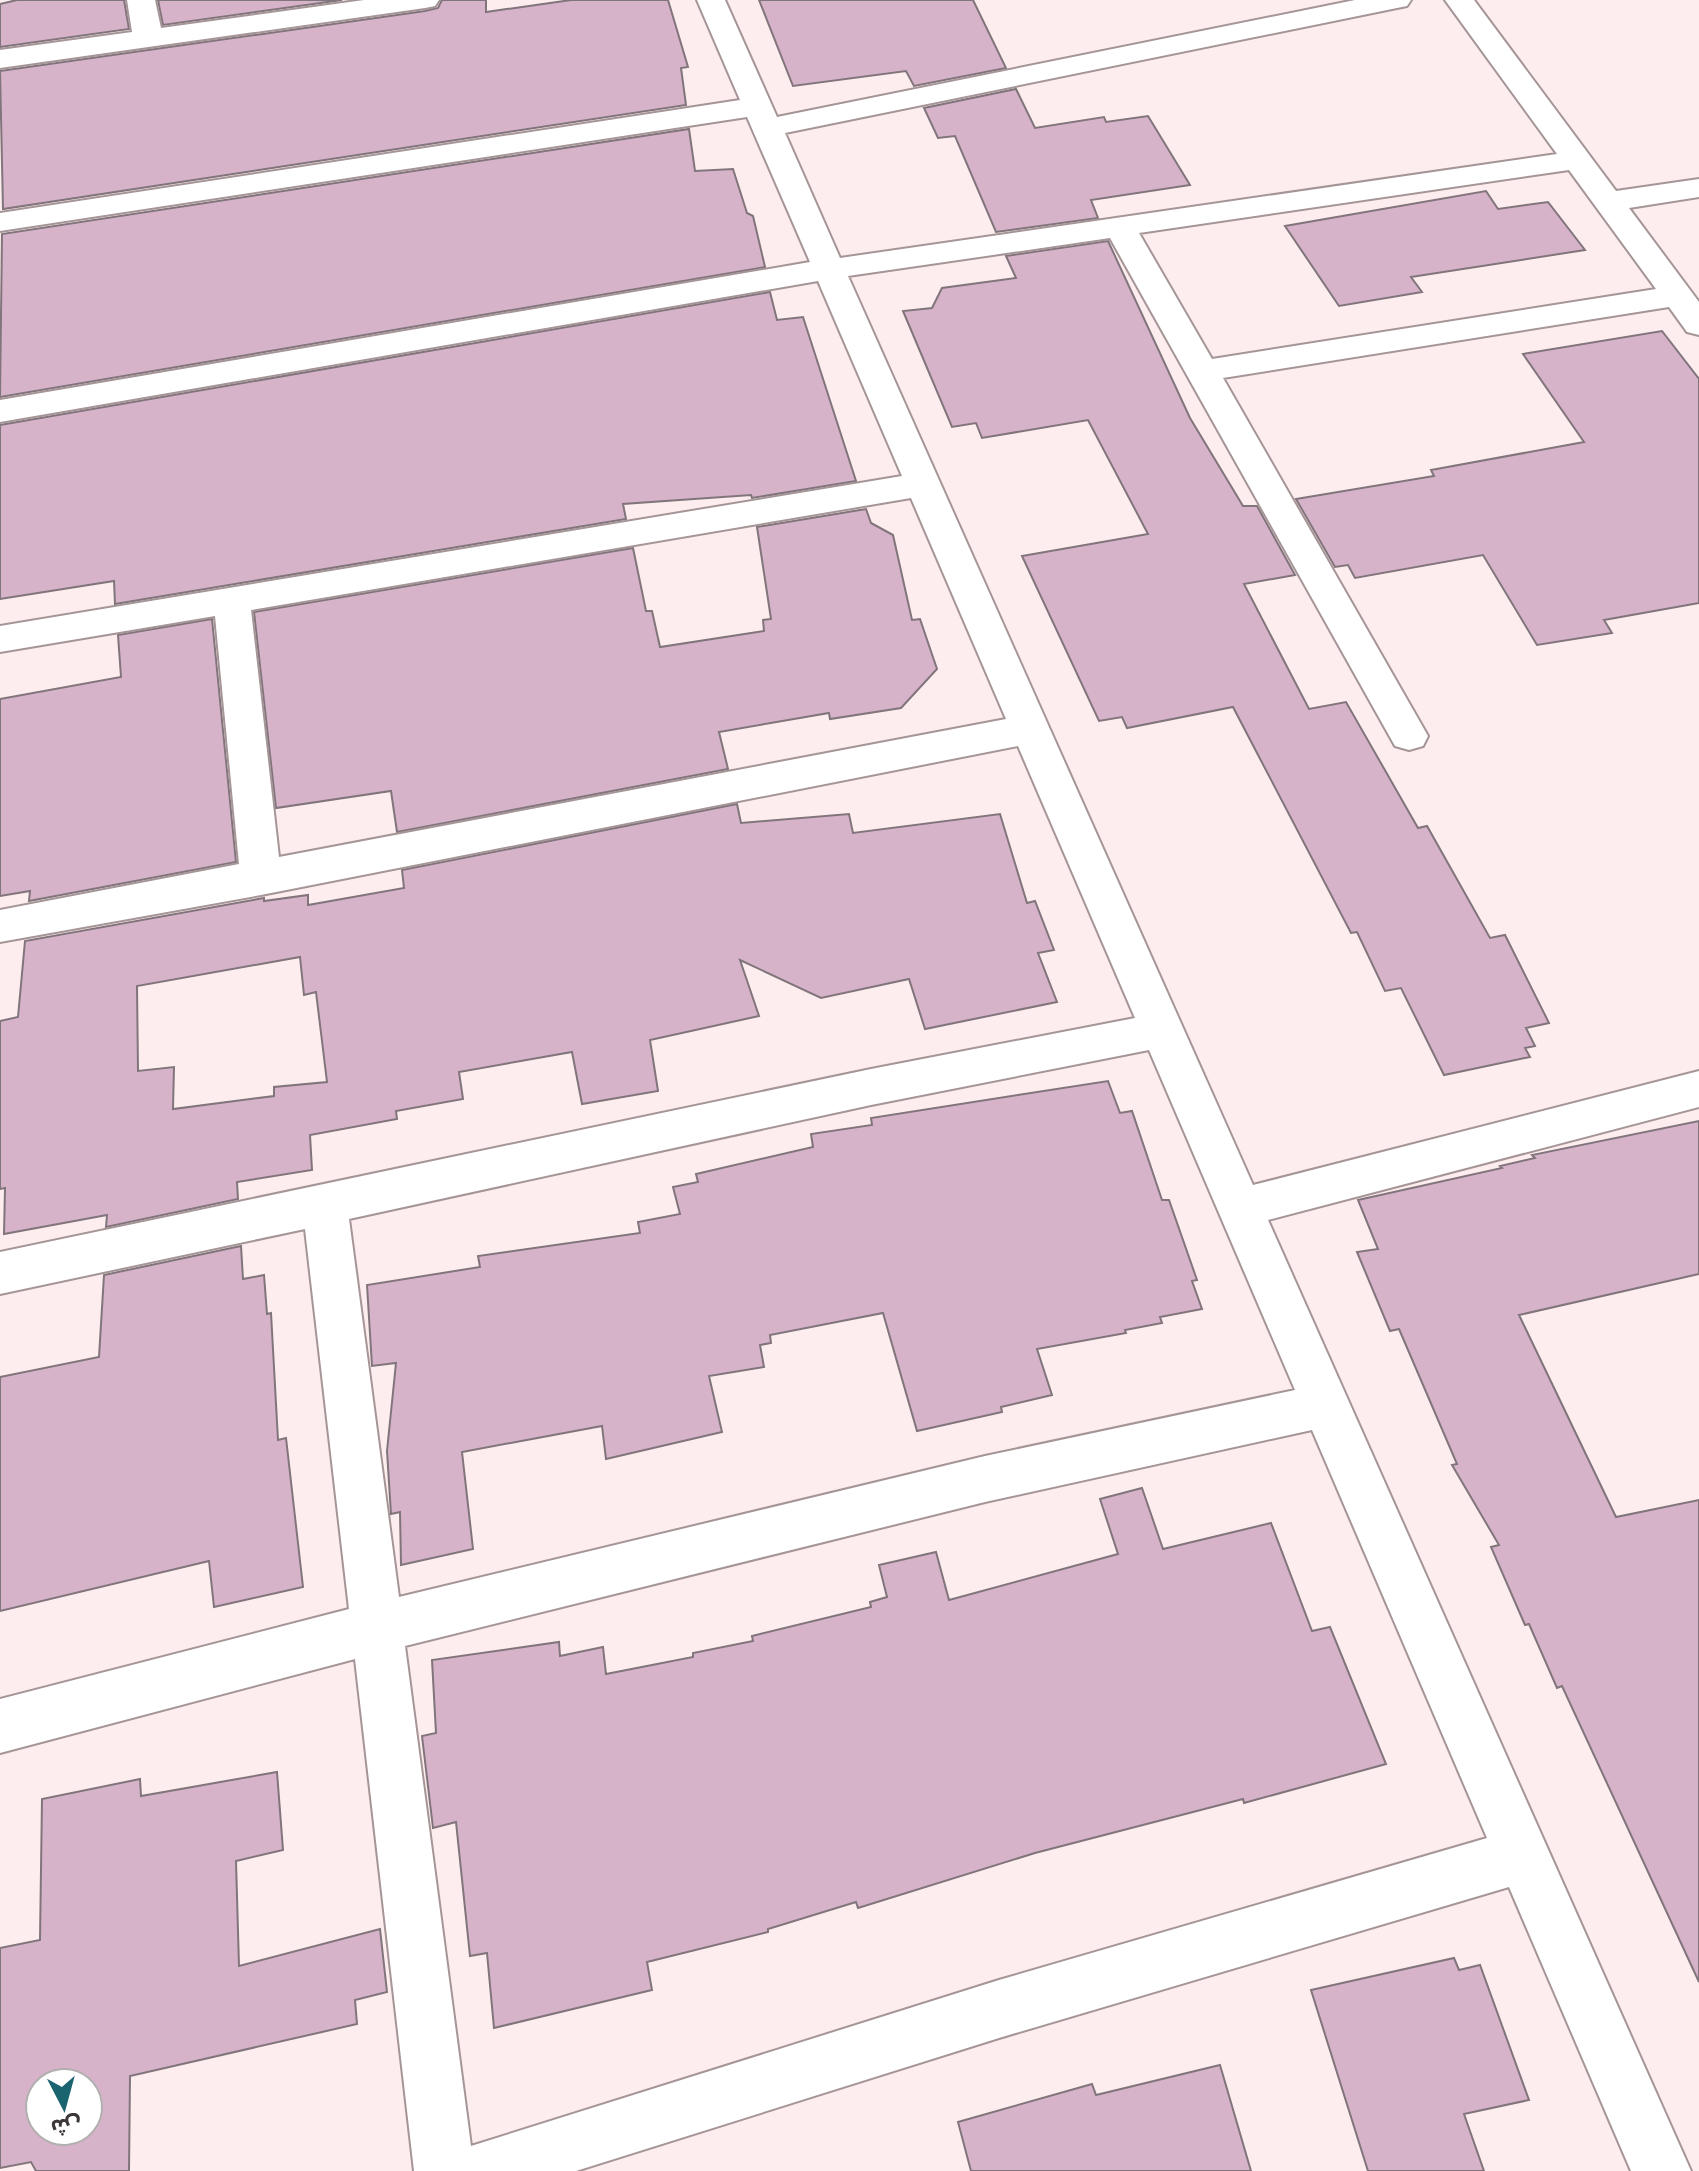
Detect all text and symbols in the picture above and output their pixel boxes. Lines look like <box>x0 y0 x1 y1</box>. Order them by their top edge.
north arrow <box>24 2067 104 2147</box>
text: ش <box>50 2111 83 2142</box>

